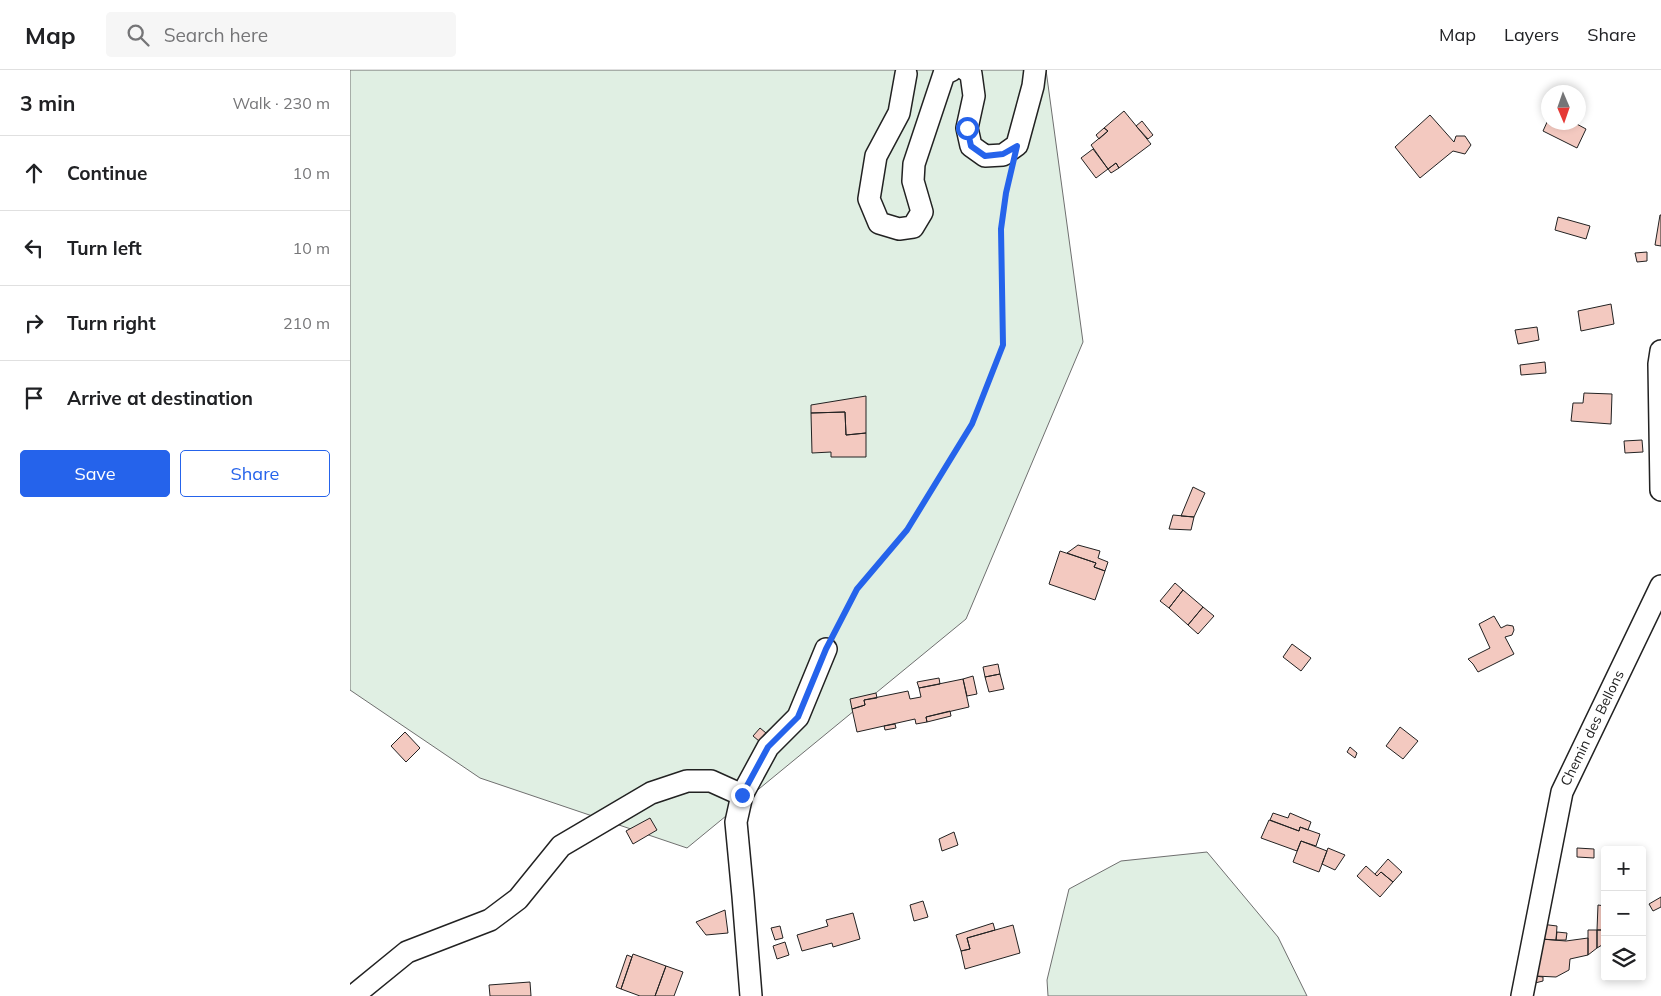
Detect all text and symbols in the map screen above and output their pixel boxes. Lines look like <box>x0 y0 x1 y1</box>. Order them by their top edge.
search box <box>106 12 456 57</box>
text: Map <box>25 20 76 50</box>
icon: search <box>124 21 152 49</box>
text: Search here <box>164 23 268 47</box>
text: Map <box>1439 23 1476 46</box>
text: Layers <box>1504 23 1559 46</box>
text: Share <box>1587 23 1636 46</box>
north arrow <box>1541 85 1586 130</box>
text: 3 min <box>20 90 75 116</box>
text: Walk · 230 m <box>232 93 330 113</box>
route start <box>956 117 979 140</box>
icon: ahead <box>20 159 48 187</box>
text: Continue <box>67 161 147 185</box>
text: 10 m <box>293 163 330 183</box>
icon: left <box>20 234 48 262</box>
text: Turn left <box>67 236 142 260</box>
text: 10 m <box>293 238 330 258</box>
icon: right <box>20 309 48 337</box>
text: Turn right <box>67 311 156 335</box>
text: 210 m <box>283 313 330 333</box>
icon: arrive <box>20 384 48 412</box>
text: Arrive at destination <box>67 386 253 410</box>
button: Save <box>20 450 170 497</box>
button: Share <box>180 450 330 497</box>
street label: Chemin des Bellons <box>1556 667 1628 789</box>
route end <box>731 784 754 807</box>
map controls <box>1601 846 1646 981</box>
button: + <box>1601 846 1646 891</box>
button: − <box>1601 891 1646 936</box>
button: layers <box>1601 936 1646 981</box>

